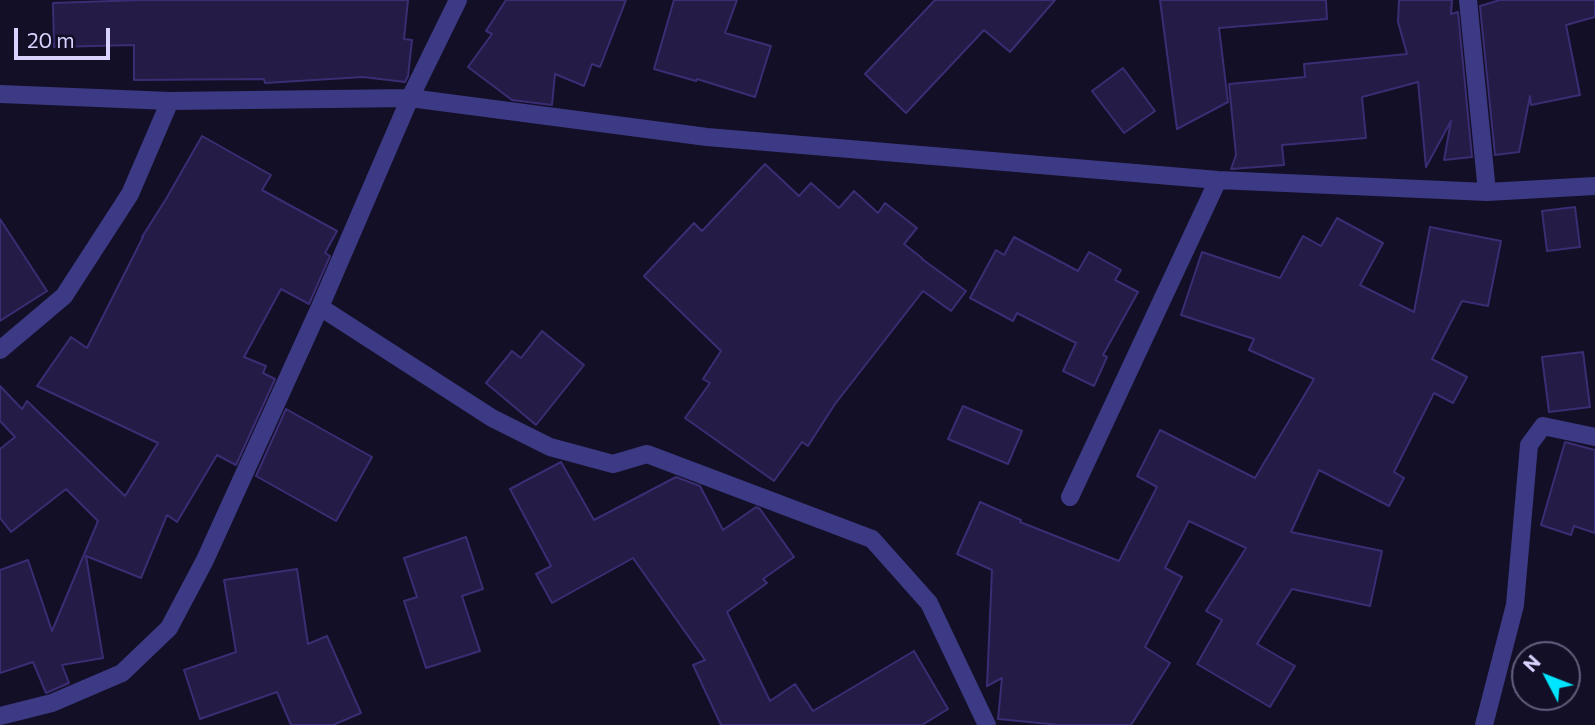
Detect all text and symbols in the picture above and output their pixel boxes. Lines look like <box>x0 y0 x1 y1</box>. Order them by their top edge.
scale bar <box>18 14 114 58</box>
text: 20 m <box>27 27 75 52</box>
north arrow <box>1511 641 1581 711</box>
text: N <box>1518 650 1545 676</box>

